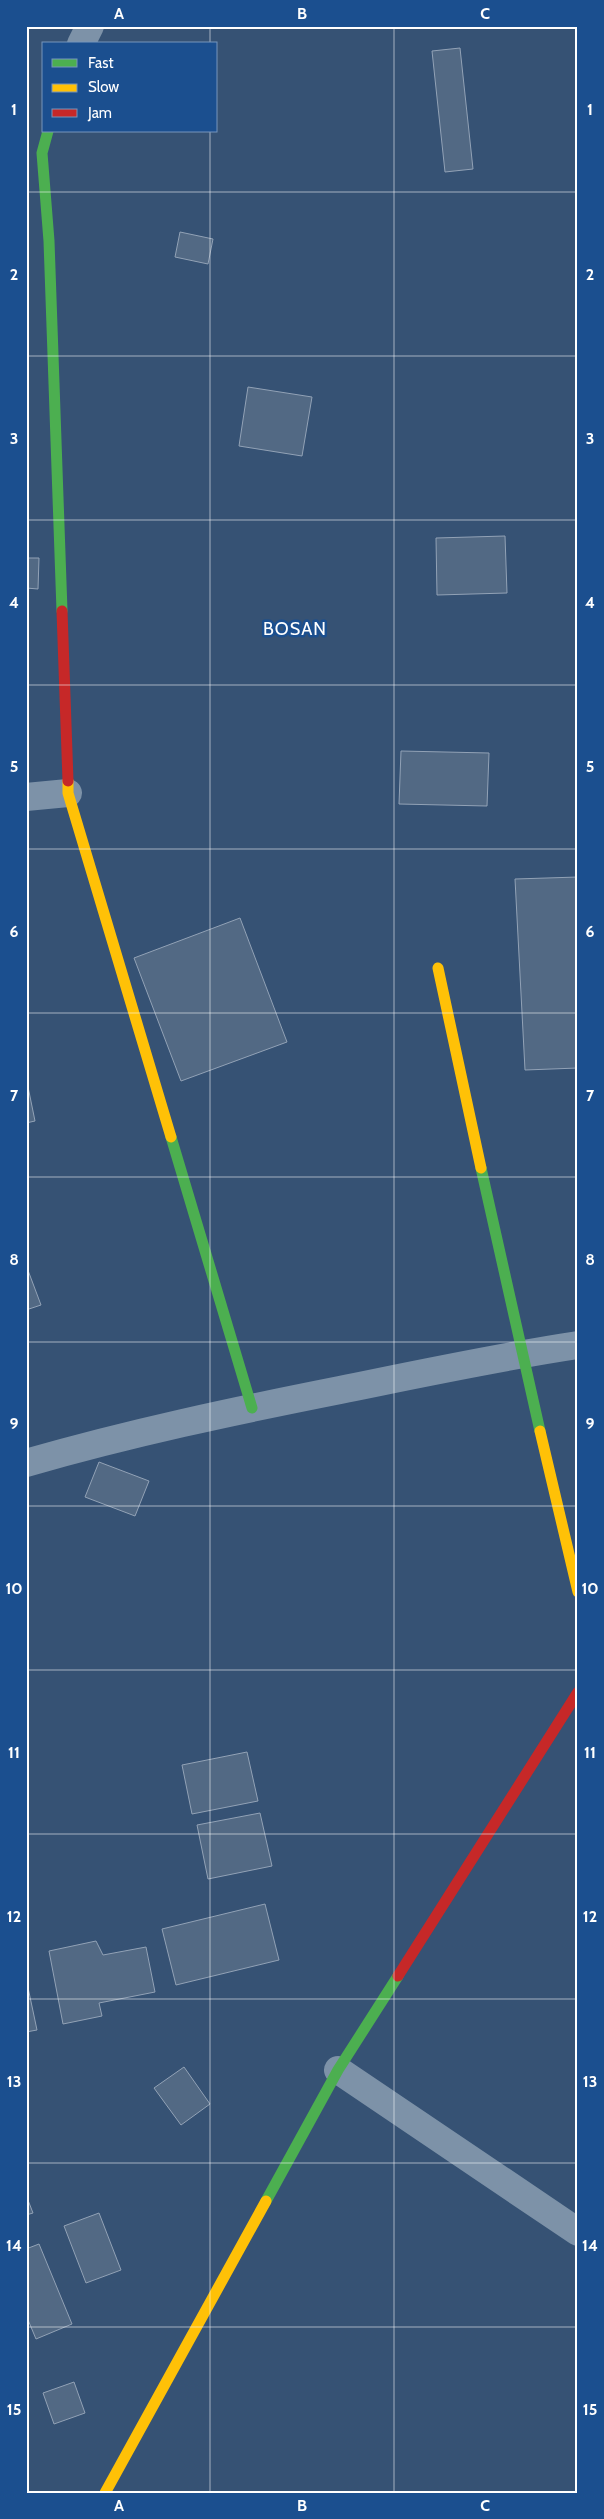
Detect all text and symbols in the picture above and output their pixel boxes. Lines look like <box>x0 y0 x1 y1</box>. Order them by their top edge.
text: A <box>114 4 124 23</box>
text: B <box>297 4 307 23</box>
text: C <box>480 4 490 23</box>
legend <box>42 42 218 132</box>
text: Fast <box>88 54 113 72</box>
text: Slow <box>88 78 119 96</box>
text: 1 <box>11 100 17 119</box>
text: 1 <box>587 100 593 119</box>
text: Jam <box>87 104 112 122</box>
text: 2 <box>10 265 18 284</box>
text: 2 <box>586 265 594 284</box>
text: 3 <box>10 429 18 448</box>
text: 3 <box>586 429 594 448</box>
text: 4 <box>9 593 19 612</box>
text: 4 <box>585 593 595 612</box>
district label: BOSAN <box>263 618 327 640</box>
text: 5 <box>10 757 18 776</box>
text: 5 <box>586 757 594 776</box>
text: 6 <box>10 922 19 941</box>
text: 6 <box>586 922 595 941</box>
text: 7 <box>10 1086 19 1105</box>
text: 7 <box>586 1086 595 1105</box>
text: 8 <box>9 1250 19 1269</box>
text: 8 <box>585 1250 595 1269</box>
text: 9 <box>10 1414 19 1433</box>
text: 9 <box>586 1414 595 1433</box>
text: 10 <box>5 1579 23 1598</box>
text: 10 <box>581 1579 599 1598</box>
text: 11 <box>8 1743 20 1762</box>
text: 11 <box>584 1743 596 1762</box>
text: 12 <box>7 1907 21 1926</box>
text: 12 <box>583 1907 597 1926</box>
text: 13 <box>7 2072 21 2091</box>
text: 13 <box>583 2072 597 2091</box>
text: 14 <box>6 2236 22 2255</box>
text: 14 <box>582 2236 598 2255</box>
text: 15 <box>7 2400 21 2419</box>
text: 15 <box>583 2400 597 2419</box>
text: A <box>114 2496 124 2515</box>
text: B <box>297 2496 307 2515</box>
text: C <box>480 2496 490 2515</box>

